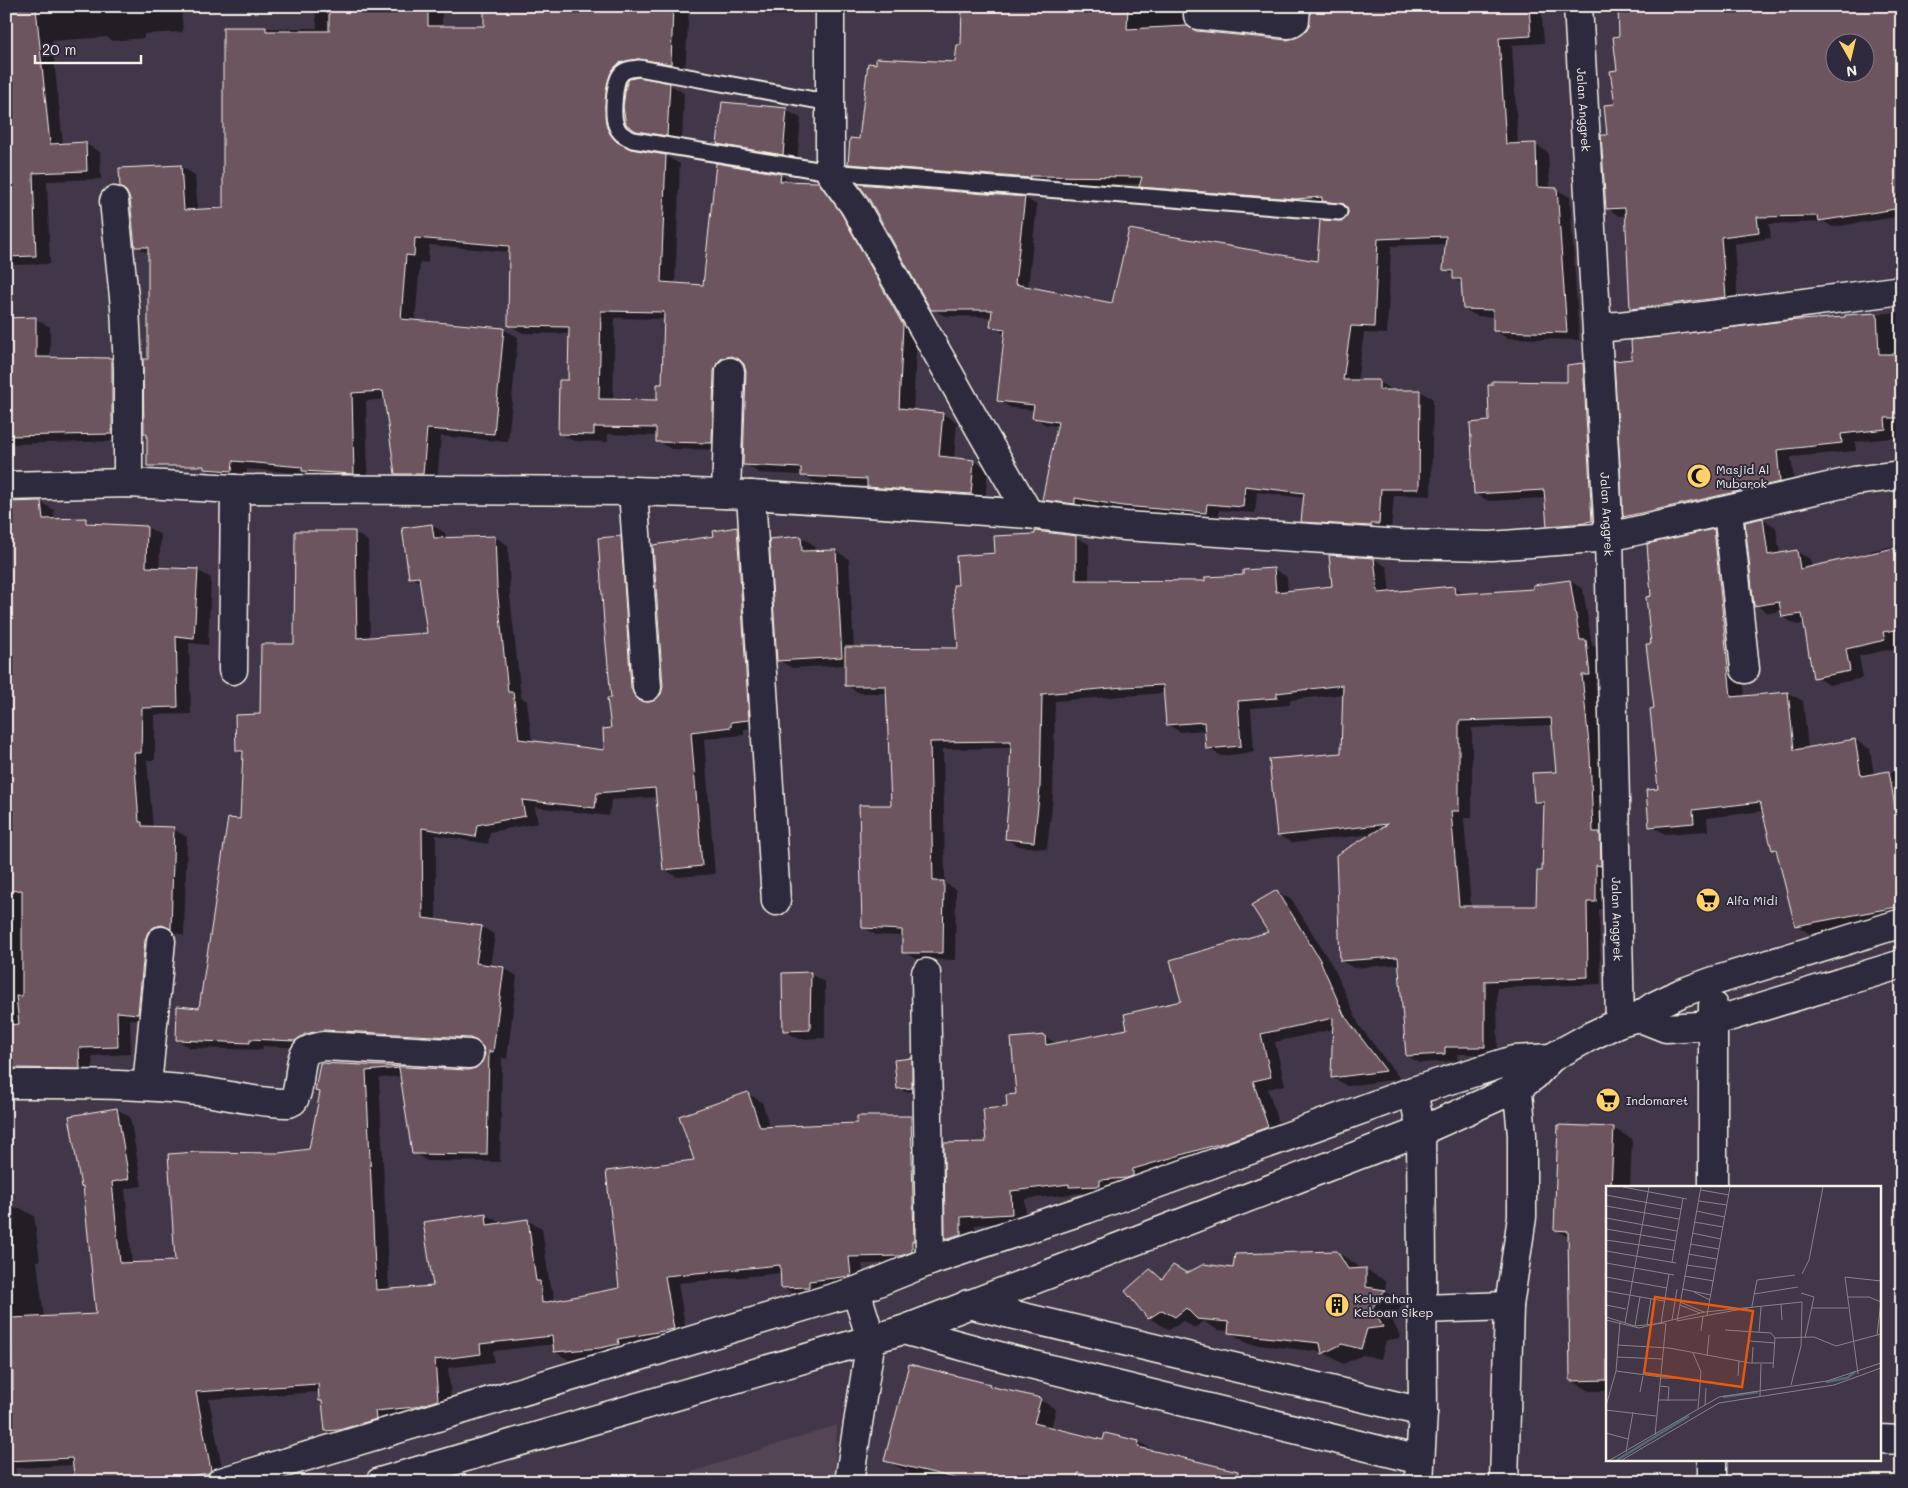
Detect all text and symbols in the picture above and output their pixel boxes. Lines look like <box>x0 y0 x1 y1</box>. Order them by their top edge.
scale bar <box>35 32 141 64</box>
north arrow <box>1826 32 1876 82</box>
text: 20 m <box>42 39 76 59</box>
text: N <box>1845 61 1858 82</box>
street label: Jalan Anggrek <box>1574 68 1594 152</box>
place label: Masjid Al Mubarok <box>1716 461 1769 491</box>
mosque icon: Masjid Al Mubarok <box>1686 463 1712 489</box>
street label: Jalan Anggrek <box>1597 472 1617 556</box>
street label: Jalan Anggrek <box>1609 877 1627 961</box>
supermarket icon: Alfa Midi <box>1695 887 1721 913</box>
place label: Alfa Midi <box>1726 892 1778 908</box>
supermarket icon: Indomaret <box>1595 1087 1621 1113</box>
place label: Indomaret <box>1626 1092 1688 1108</box>
inset map <box>1606 1186 1880 1460</box>
place label: Kelurahan Keboan Sikep <box>1354 1290 1433 1320</box>
building icon: Kelurahan Keboan Sikep <box>1324 1292 1350 1318</box>

